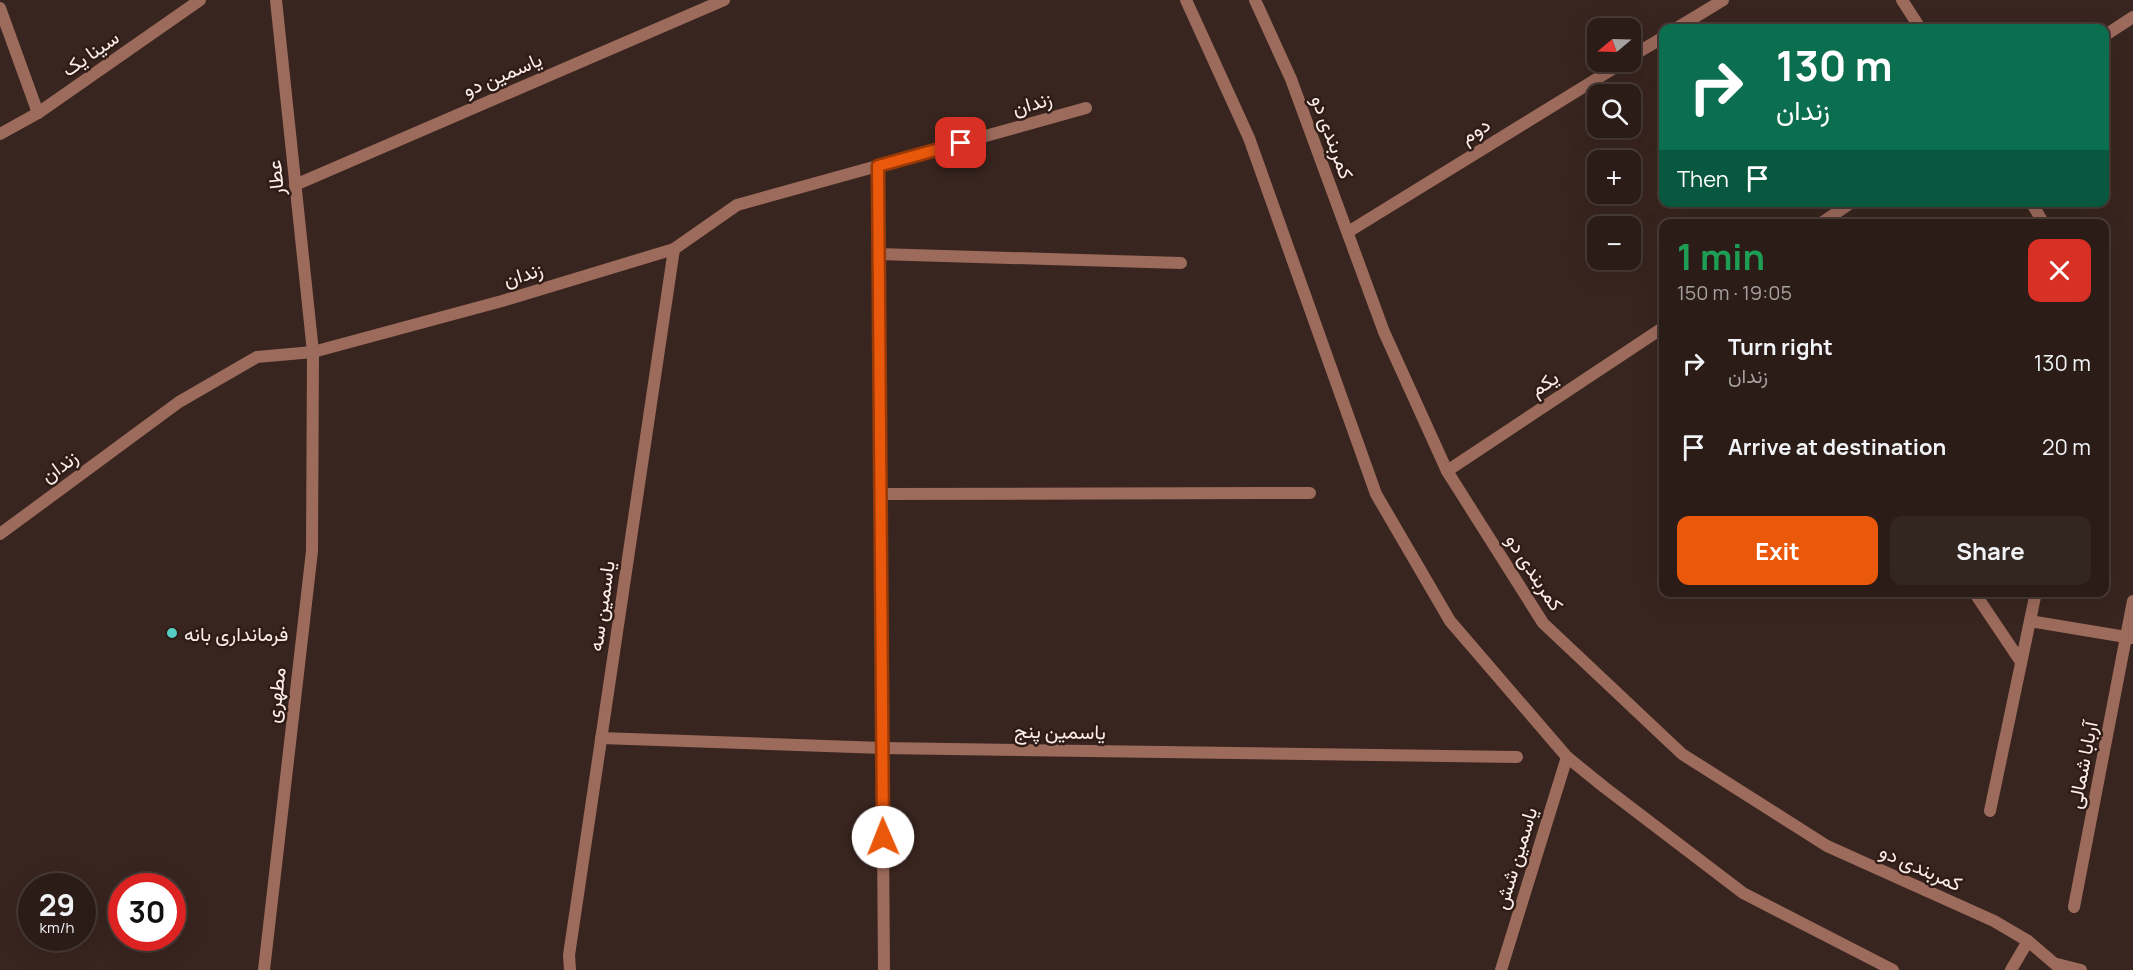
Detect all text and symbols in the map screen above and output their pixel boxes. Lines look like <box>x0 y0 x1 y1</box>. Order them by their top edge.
north arrow <box>1587 18 1641 72</box>
map controls <box>1587 18 1641 270</box>
street label: سینا یک <box>56 24 124 82</box>
text: 130 m <box>1776 36 1893 94</box>
street label: یاسمین دو <box>458 45 546 103</box>
icon: right <box>1677 48 1755 126</box>
button: search <box>1587 84 1641 138</box>
street label: زندان <box>1009 85 1055 121</box>
street label: کمربندی دو <box>1305 91 1361 183</box>
text: زندان <box>1776 91 1830 128</box>
street label: دوم <box>1455 111 1495 149</box>
pin <box>935 117 986 168</box>
icon: arrive <box>944 126 977 159</box>
button: + <box>1587 150 1641 204</box>
street label: عطار <box>260 159 290 198</box>
icon: arrive <box>1741 162 1774 195</box>
text: Then <box>1677 164 1729 194</box>
button: − <box>1587 216 1641 270</box>
text: 1 min <box>1677 232 1765 281</box>
button: close <box>2028 239 2091 302</box>
street label: زندان <box>500 255 546 293</box>
text: 150 m · 19:05 <box>1677 279 1792 306</box>
text: Turn right <box>1728 332 1833 362</box>
icon: right <box>1677 347 1710 380</box>
text: 130 m <box>2034 348 2091 378</box>
text: زندان <box>1728 362 1768 389</box>
street label: یکم <box>1524 364 1564 402</box>
icon: arrive <box>1677 431 1710 464</box>
text: Arrive at destination <box>1728 432 1946 462</box>
text: 20 m <box>2042 432 2091 462</box>
street label: زندان <box>35 443 83 489</box>
button: Exit <box>1677 516 1878 585</box>
button: Share <box>1890 516 2091 585</box>
street label: کمربندی دو <box>1500 528 1570 616</box>
street label: یاسمین سه <box>581 559 621 653</box>
place label: فرمانداری بانه <box>184 620 288 647</box>
marker: فرمانداری بانه <box>165 626 179 640</box>
street label: مطهری <box>258 666 292 724</box>
street label: یاسمین پنج <box>1014 717 1106 746</box>
street label: آربابا شمالی <box>2060 718 2104 811</box>
street label: یاسمین شش <box>1487 804 1543 912</box>
position arrow <box>851 805 915 869</box>
street label: کمربندی دو <box>1876 837 1967 897</box>
speed limit sign: 30 <box>108 873 186 951</box>
text: 29 <box>39 884 75 925</box>
text: km/h <box>40 917 74 938</box>

